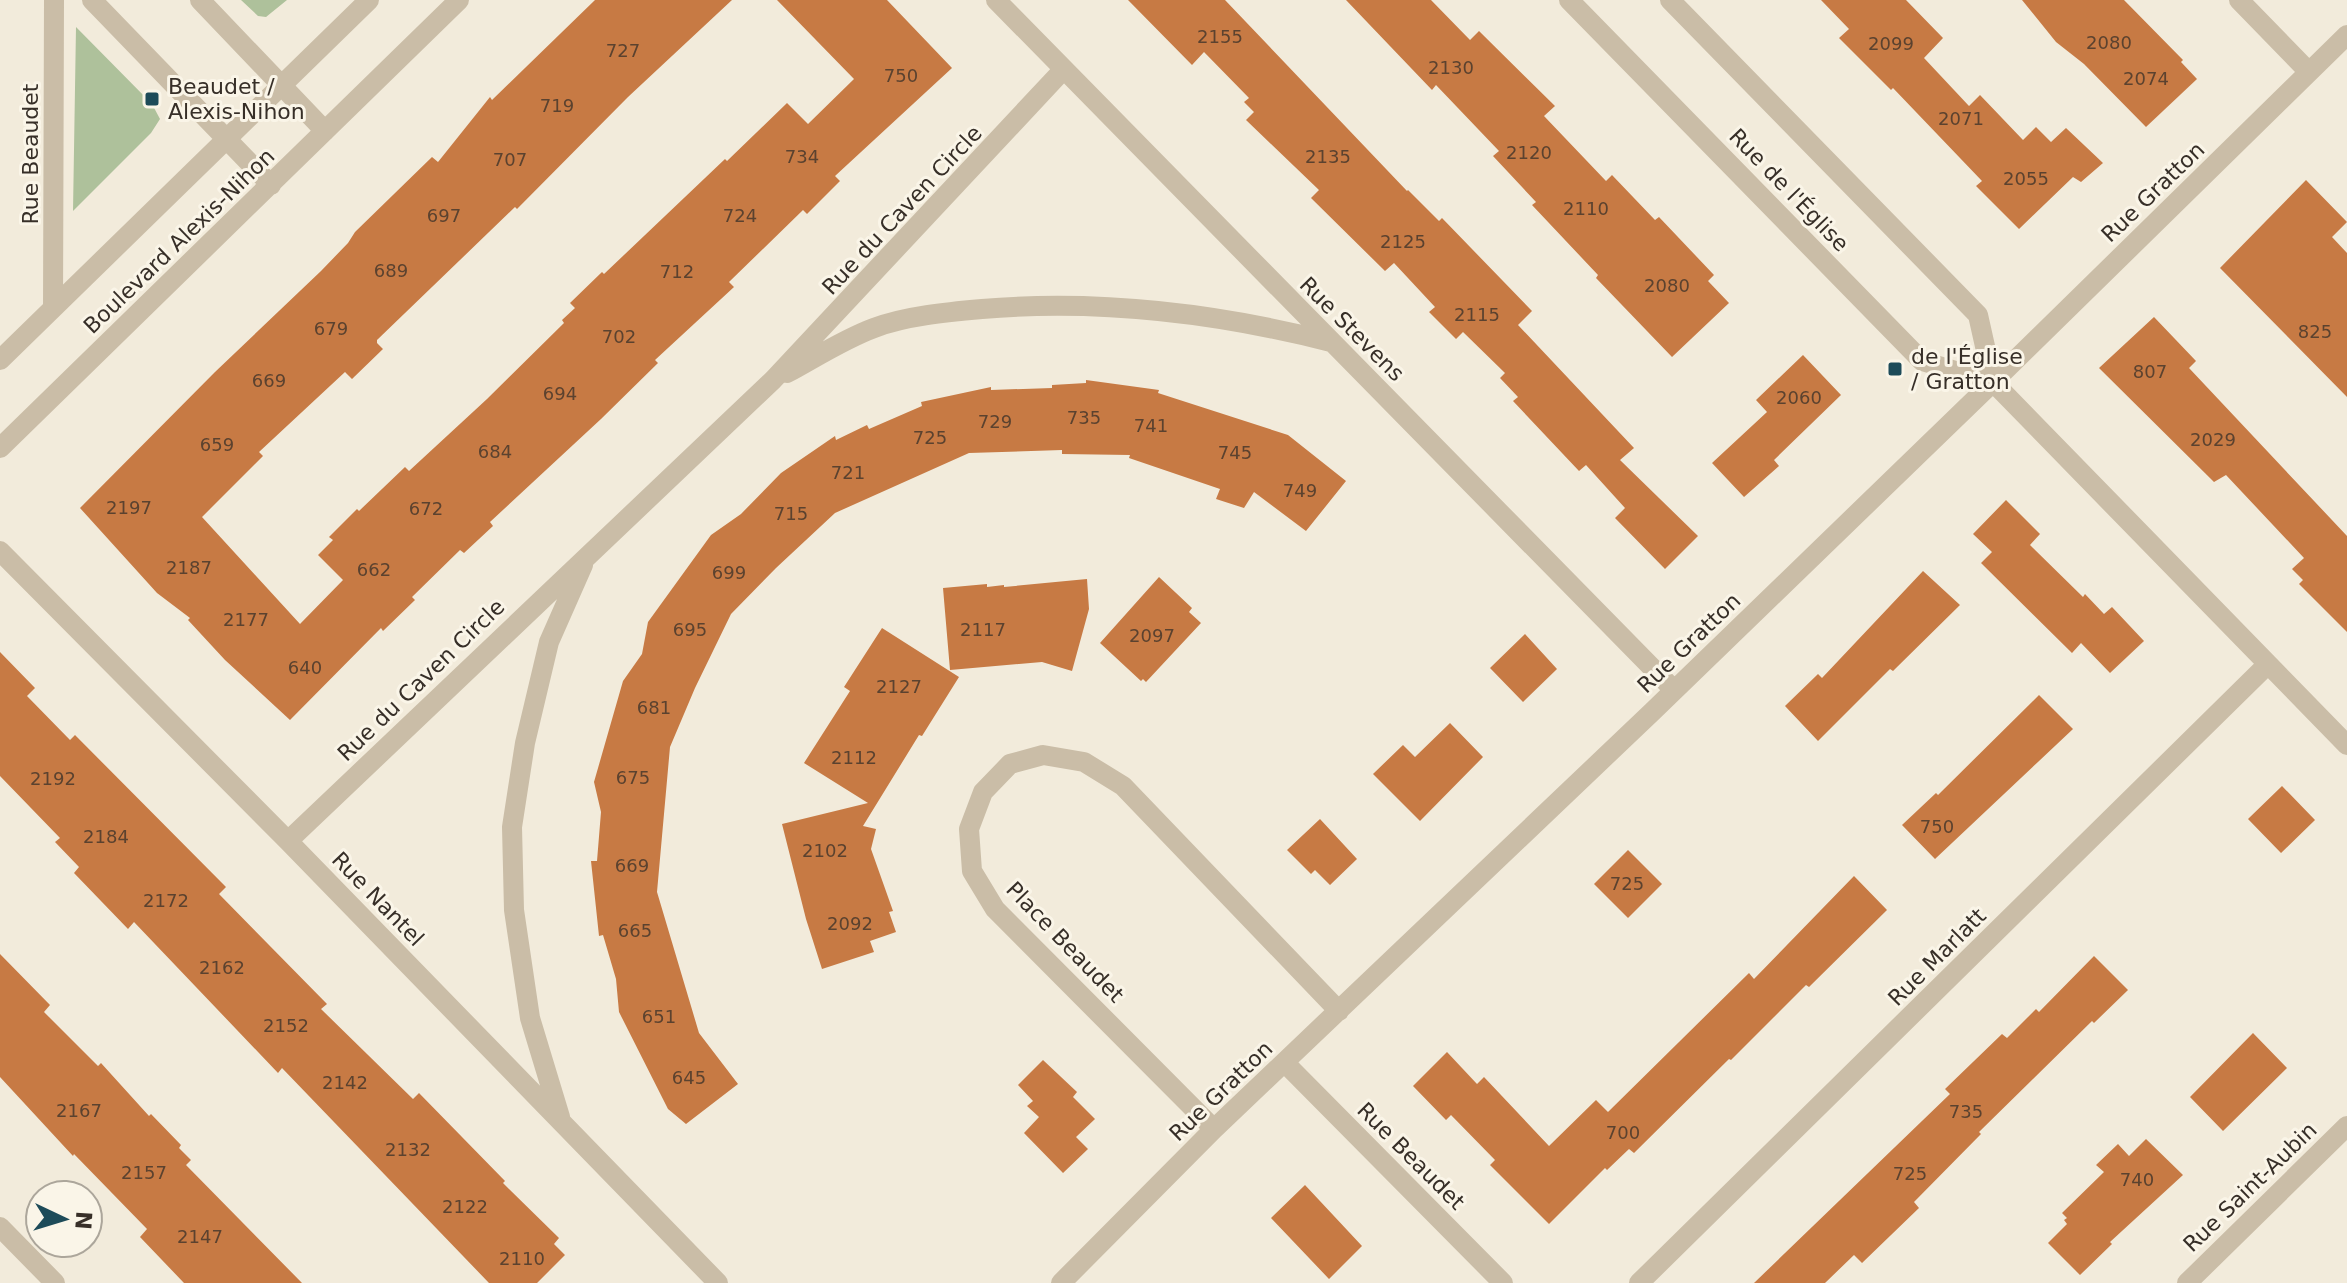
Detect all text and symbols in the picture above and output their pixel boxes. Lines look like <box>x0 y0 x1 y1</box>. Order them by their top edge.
house number: 2155 <box>1197 26 1243 47</box>
house number: 2080 <box>2086 32 2132 53</box>
house number: 2099 <box>1868 33 1914 54</box>
house number: 727 <box>606 40 640 61</box>
house number: 2130 <box>1428 57 1474 78</box>
house number: 750 <box>884 65 918 86</box>
house number: 2074 <box>2123 68 2169 89</box>
place label: Beaudet / Alexis-Nihon <box>168 74 305 124</box>
street label: Rue Beaudet <box>18 83 43 224</box>
marker: Beaudet / Alexis-Nihon <box>143 90 161 108</box>
house number: 719 <box>540 95 574 116</box>
house number: 2071 <box>1938 108 1984 129</box>
street label: Rue du Caven Circle <box>817 120 987 300</box>
street label: Rue de l'Église <box>1724 124 1854 256</box>
street label: Rue Gratton <box>2096 137 2210 247</box>
house number: 2120 <box>1506 142 1552 163</box>
street label: Boulevard Alexis-Nihon <box>79 143 279 339</box>
house number: 734 <box>785 146 819 167</box>
house number: 2135 <box>1305 146 1351 167</box>
house number: 707 <box>493 149 527 170</box>
house number: 2055 <box>2003 168 2049 189</box>
house number: 2110 <box>1563 198 1609 219</box>
house number: 697 <box>427 205 461 226</box>
house number: 724 <box>723 205 757 226</box>
house number: 2125 <box>1380 231 1426 252</box>
house number: 689 <box>374 260 408 281</box>
house number: 712 <box>660 261 694 282</box>
street label: Rue Stevens <box>1295 272 1409 386</box>
house number: 2080 <box>1644 275 1690 296</box>
house number: 2115 <box>1454 304 1500 325</box>
house number: 679 <box>314 318 348 339</box>
house number: 825 <box>2298 321 2332 342</box>
house number: 702 <box>602 326 636 347</box>
place label: de l'Église / Gratton <box>1911 344 2023 394</box>
marker: de l'Église / Gratton <box>1886 360 1904 378</box>
house number: 807 <box>2133 361 2167 382</box>
house number: 669 <box>252 370 286 391</box>
house number: 694 <box>543 383 577 404</box>
house number: 2060 <box>1776 387 1822 408</box>
house number: 735 <box>1067 407 1101 428</box>
house number: 729 <box>978 411 1012 432</box>
house number: 741 <box>1134 415 1168 436</box>
house number: 725 <box>913 427 947 448</box>
house number: 2029 <box>2190 429 2236 450</box>
house number: 659 <box>200 434 234 455</box>
house number: 684 <box>478 441 512 462</box>
house number: 745 <box>1218 442 1252 463</box>
house number: 721 <box>831 462 865 483</box>
house number: 749 <box>1283 480 1317 501</box>
house number: 2197 <box>106 497 152 518</box>
house number: 672 <box>409 498 443 519</box>
house number: 715 <box>774 503 808 524</box>
house number: 2187 <box>166 557 212 578</box>
house number: 662 <box>357 559 391 580</box>
house number: 699 <box>712 562 746 583</box>
street label: Rue Gratton <box>1632 588 1746 698</box>
street label: Rue du Caven Circle <box>333 594 509 766</box>
house number: 2177 <box>223 609 269 630</box>
house number: 695 <box>673 619 707 640</box>
house number: 2117 <box>960 619 1006 640</box>
house number: 2097 <box>1129 625 1175 646</box>
house number: 640 <box>288 657 322 678</box>
house number: 2127 <box>876 676 922 697</box>
house number: 681 <box>637 697 671 718</box>
house number: 2112 <box>831 747 877 768</box>
house number: 675 <box>616 767 650 788</box>
house number: 2192 <box>30 768 76 789</box>
house number: 750 <box>1920 816 1954 837</box>
house number: 2184 <box>83 826 129 847</box>
house number: 2102 <box>802 840 848 861</box>
street label: Rue Nantel <box>327 847 429 951</box>
house number: 669 <box>615 855 649 876</box>
house number: 725 <box>1610 873 1644 894</box>
street label: Place Beaudet <box>1001 877 1129 1008</box>
house number: 2172 <box>143 890 189 911</box>
street label: Rue Marlatt <box>1883 903 1991 1011</box>
house number: 2092 <box>827 913 873 934</box>
house number: 665 <box>618 920 652 941</box>
house number: 2162 <box>199 957 245 978</box>
house number: 651 <box>642 1006 676 1027</box>
house number: 2152 <box>263 1015 309 1036</box>
street label: Rue Gratton <box>1164 1036 1278 1146</box>
house number: 645 <box>672 1067 706 1088</box>
house number: 2142 <box>322 1072 368 1093</box>
street label: Rue Beaudet <box>1352 1097 1470 1215</box>
house number: 2167 <box>56 1100 102 1121</box>
house number: 735 <box>1949 1101 1983 1122</box>
street label: Rue Saint-Aubin <box>2178 1117 2322 1257</box>
house number: 700 <box>1606 1122 1640 1143</box>
house number: 2132 <box>385 1139 431 1160</box>
house number: 2157 <box>121 1162 167 1183</box>
house number: 725 <box>1893 1163 1927 1184</box>
house number: 740 <box>2120 1169 2154 1190</box>
north arrow <box>24 1179 104 1259</box>
house number: 2122 <box>442 1196 488 1217</box>
text: N <box>70 1210 97 1230</box>
house number: 2147 <box>177 1226 223 1247</box>
house number: 2110 <box>499 1248 545 1269</box>

